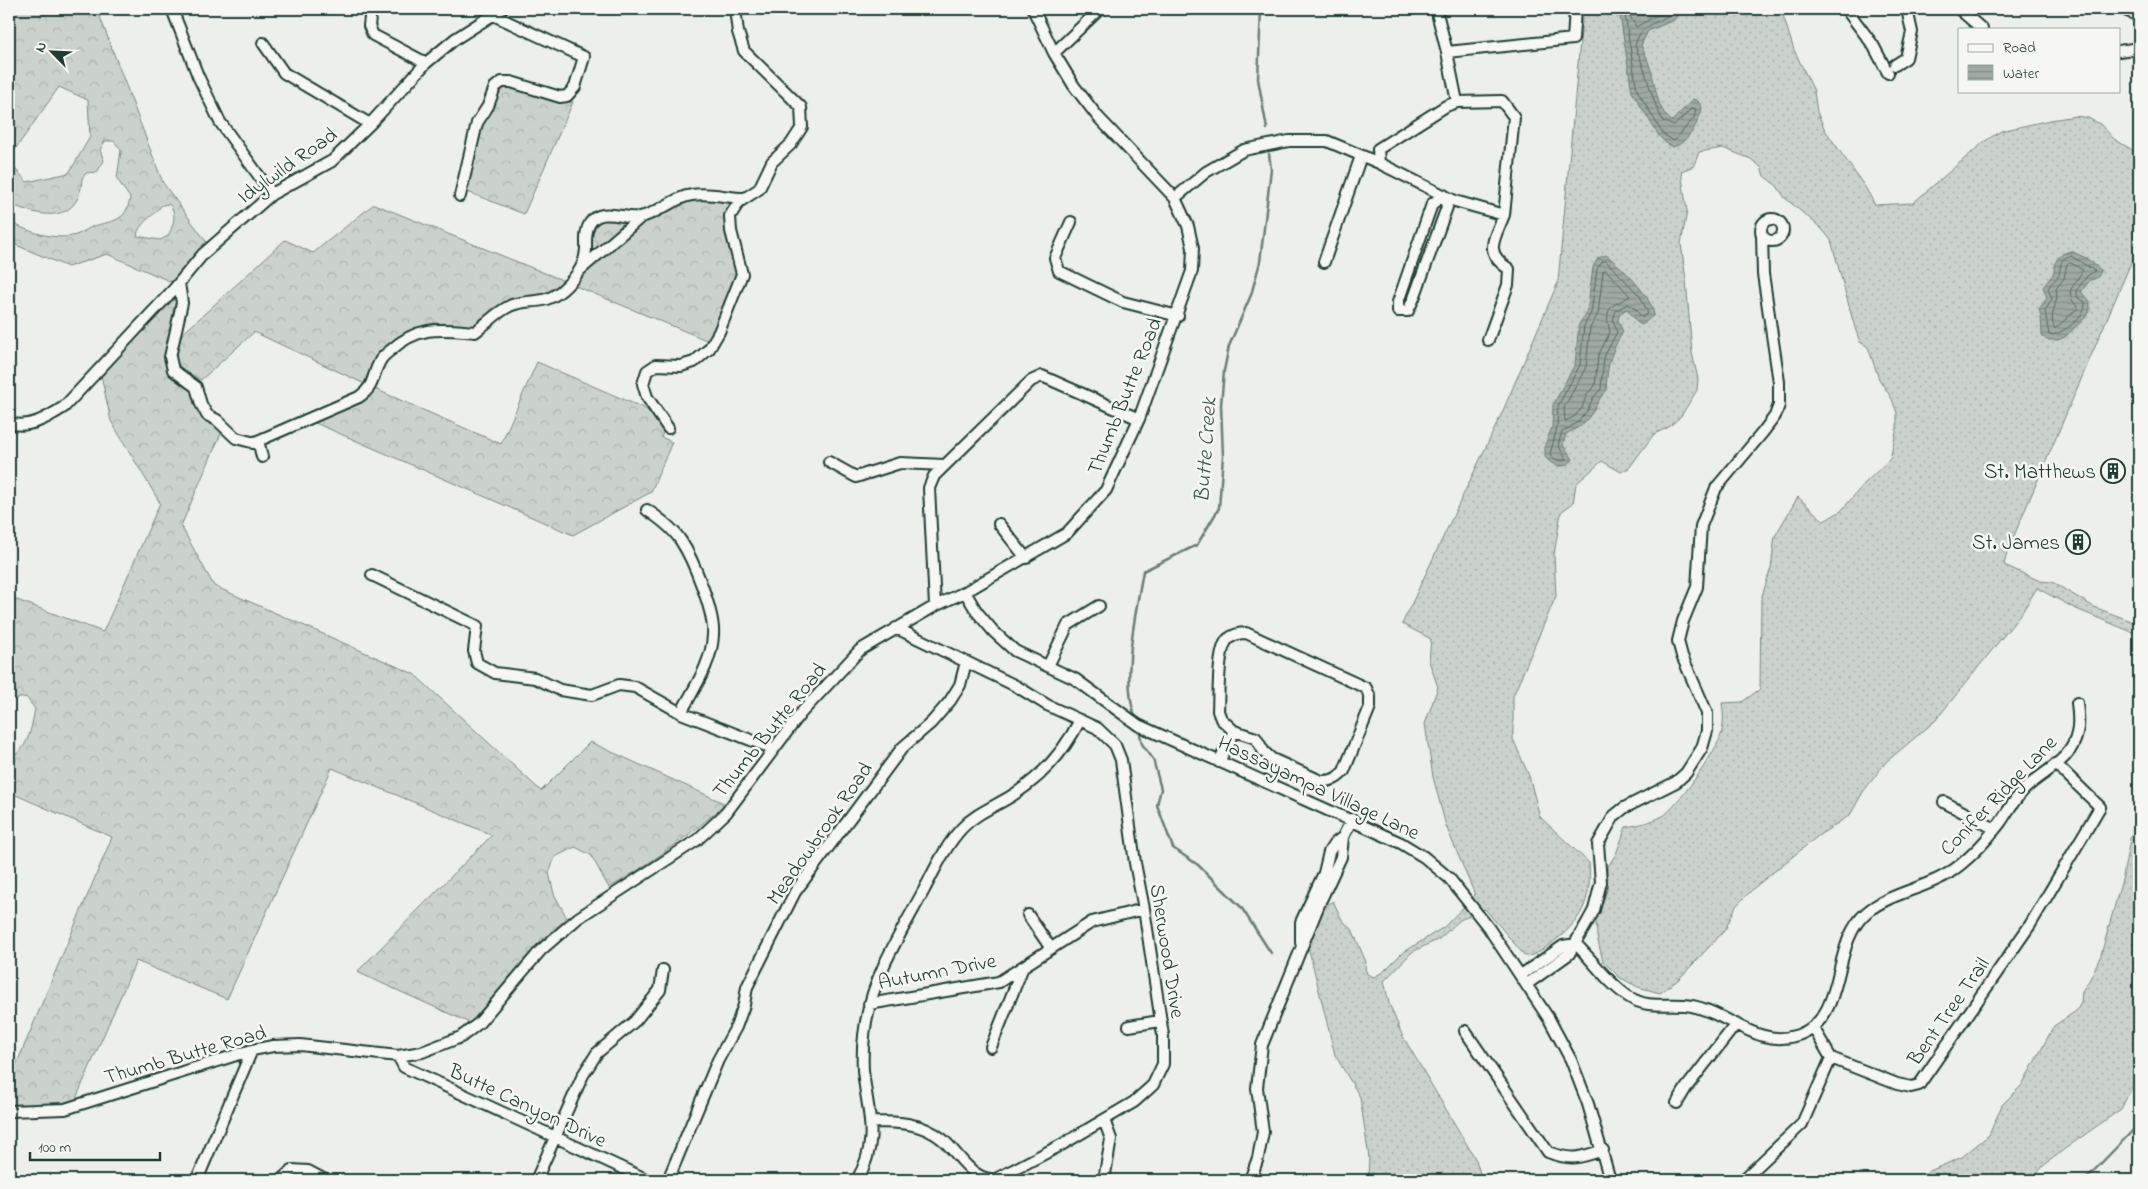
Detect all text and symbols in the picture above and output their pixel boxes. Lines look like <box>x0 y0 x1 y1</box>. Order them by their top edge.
north arrow <box>28 28 78 78</box>
legend <box>1958 28 2120 92</box>
text: Road <box>2003 37 2036 59</box>
text: N <box>30 39 53 56</box>
text: Water <box>2003 63 2039 85</box>
street label: Idylwild Road <box>232 121 345 214</box>
street label: Thumb Butte Road <box>1081 313 1171 480</box>
water label: Butte Creek <box>1187 395 1227 504</box>
place label: St. Matthews <box>1984 458 2096 488</box>
building icon: St. Matthews <box>2100 458 2126 484</box>
place label: St. James <box>1972 529 2060 559</box>
building icon: St. James <box>2065 529 2091 555</box>
street label: Thumb Butte Road <box>706 657 835 806</box>
street label: Hassayampa Village Lane <box>1211 729 1425 851</box>
street label: Conifer Ridge Lane <box>1934 729 2067 865</box>
street label: Meadowbrook Road <box>760 756 881 912</box>
street label: Sherwood Drive <box>1141 882 1192 1021</box>
street label: Autumn Drive <box>876 947 1000 999</box>
street label: Bent Tree Trail <box>1901 952 1998 1073</box>
street label: Thumb Butte Road <box>101 1018 270 1093</box>
street label: Butte Canyon Drive <box>442 1057 611 1159</box>
scale bar <box>30 1129 160 1161</box>
text: 100 m <box>38 1137 71 1159</box>

